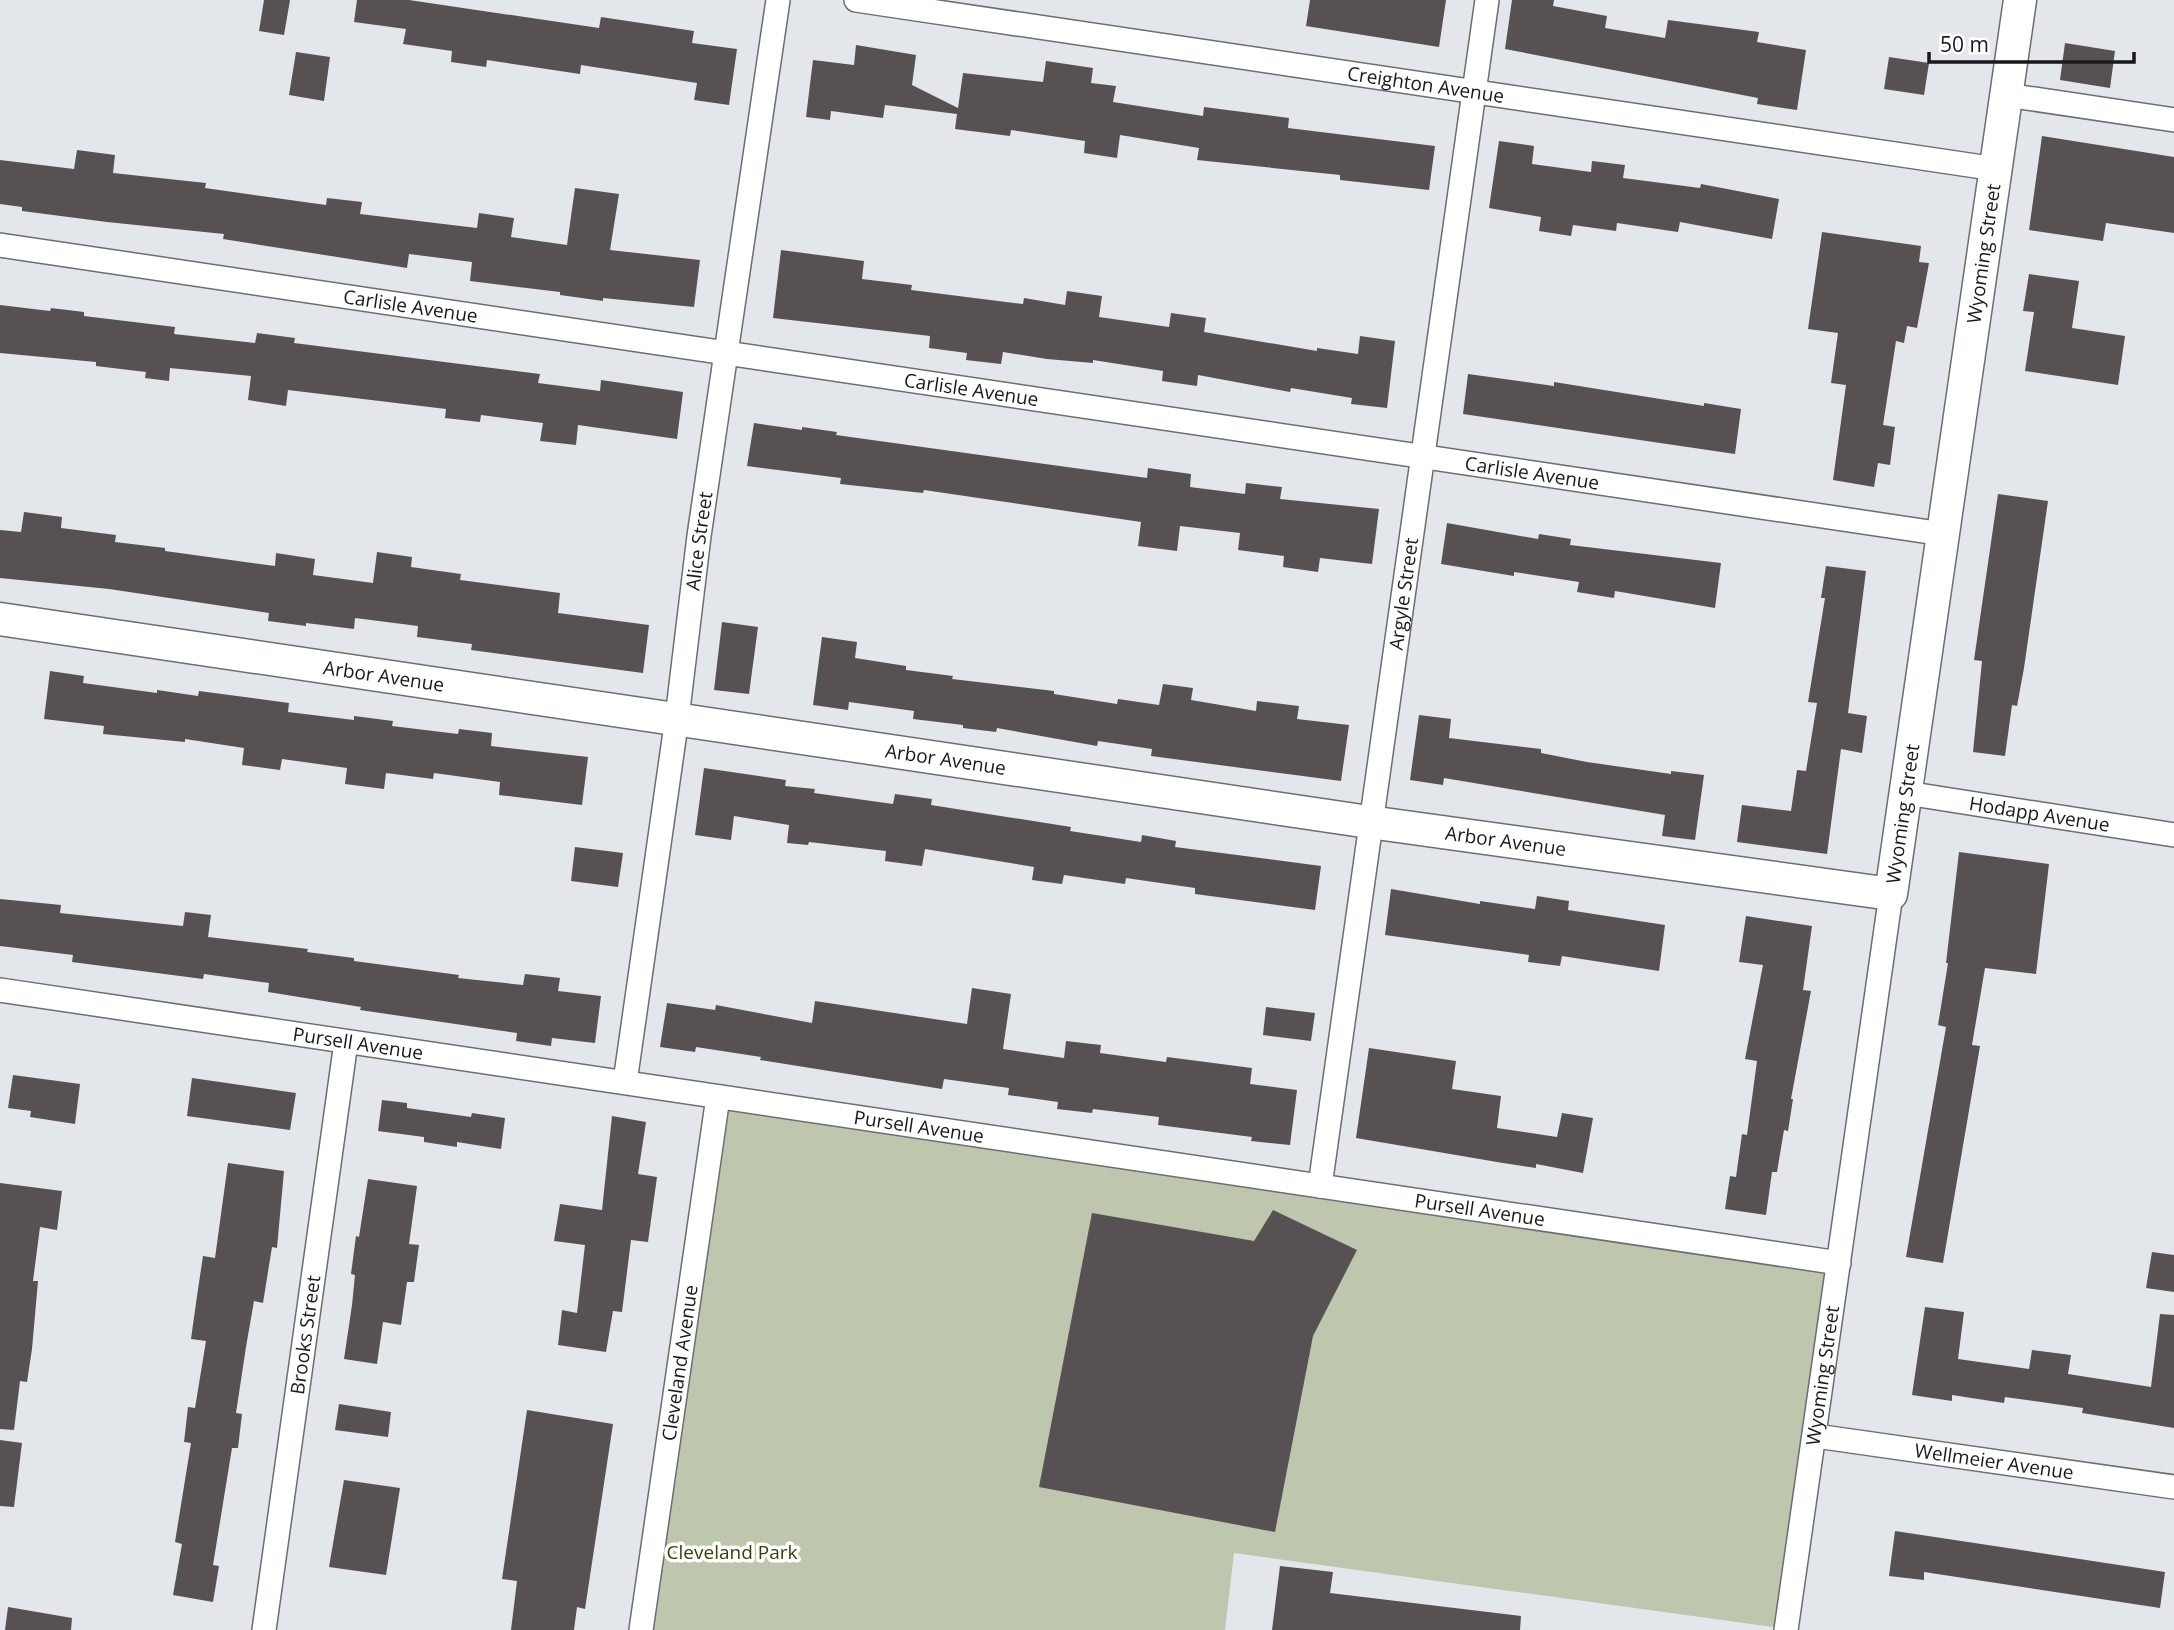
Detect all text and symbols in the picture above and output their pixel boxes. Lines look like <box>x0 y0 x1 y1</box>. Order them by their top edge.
scale bar <box>1929 21 2134 65</box>
text: 50 m <box>1940 30 1989 58</box>
street label: Creighton Avenue <box>1346 60 1506 109</box>
street label: Wyoming Street <box>1960 182 2006 325</box>
street label: Carlisle Avenue <box>342 283 479 329</box>
street label: Carlisle Avenue <box>902 367 1040 412</box>
street label: Carlisle Avenue <box>1463 450 1601 496</box>
street label: Alice Street <box>680 490 718 592</box>
street label: Argyle Street <box>1383 536 1424 652</box>
street label: Arbor Avenue <box>322 654 446 698</box>
street label: Arbor Avenue <box>884 737 1008 781</box>
street label: Wyoming Street <box>1880 742 1926 885</box>
street label: Hodapp Avenue <box>1967 790 2112 838</box>
street label: Arbor Avenue <box>1444 820 1568 862</box>
street label: Pursell Avenue <box>291 1021 425 1066</box>
street label: Pursell Avenue <box>852 1104 986 1149</box>
street label: Pursell Avenue <box>1413 1187 1547 1232</box>
street label: Brooks Street <box>284 1273 326 1396</box>
street label: Cleveland Avenue <box>655 1283 704 1443</box>
street label: Wyoming Street <box>1799 1304 1845 1447</box>
street label: Wellmeier Avenue <box>1913 1437 2075 1486</box>
park label: Cleveland Park <box>667 1539 797 1565</box>

